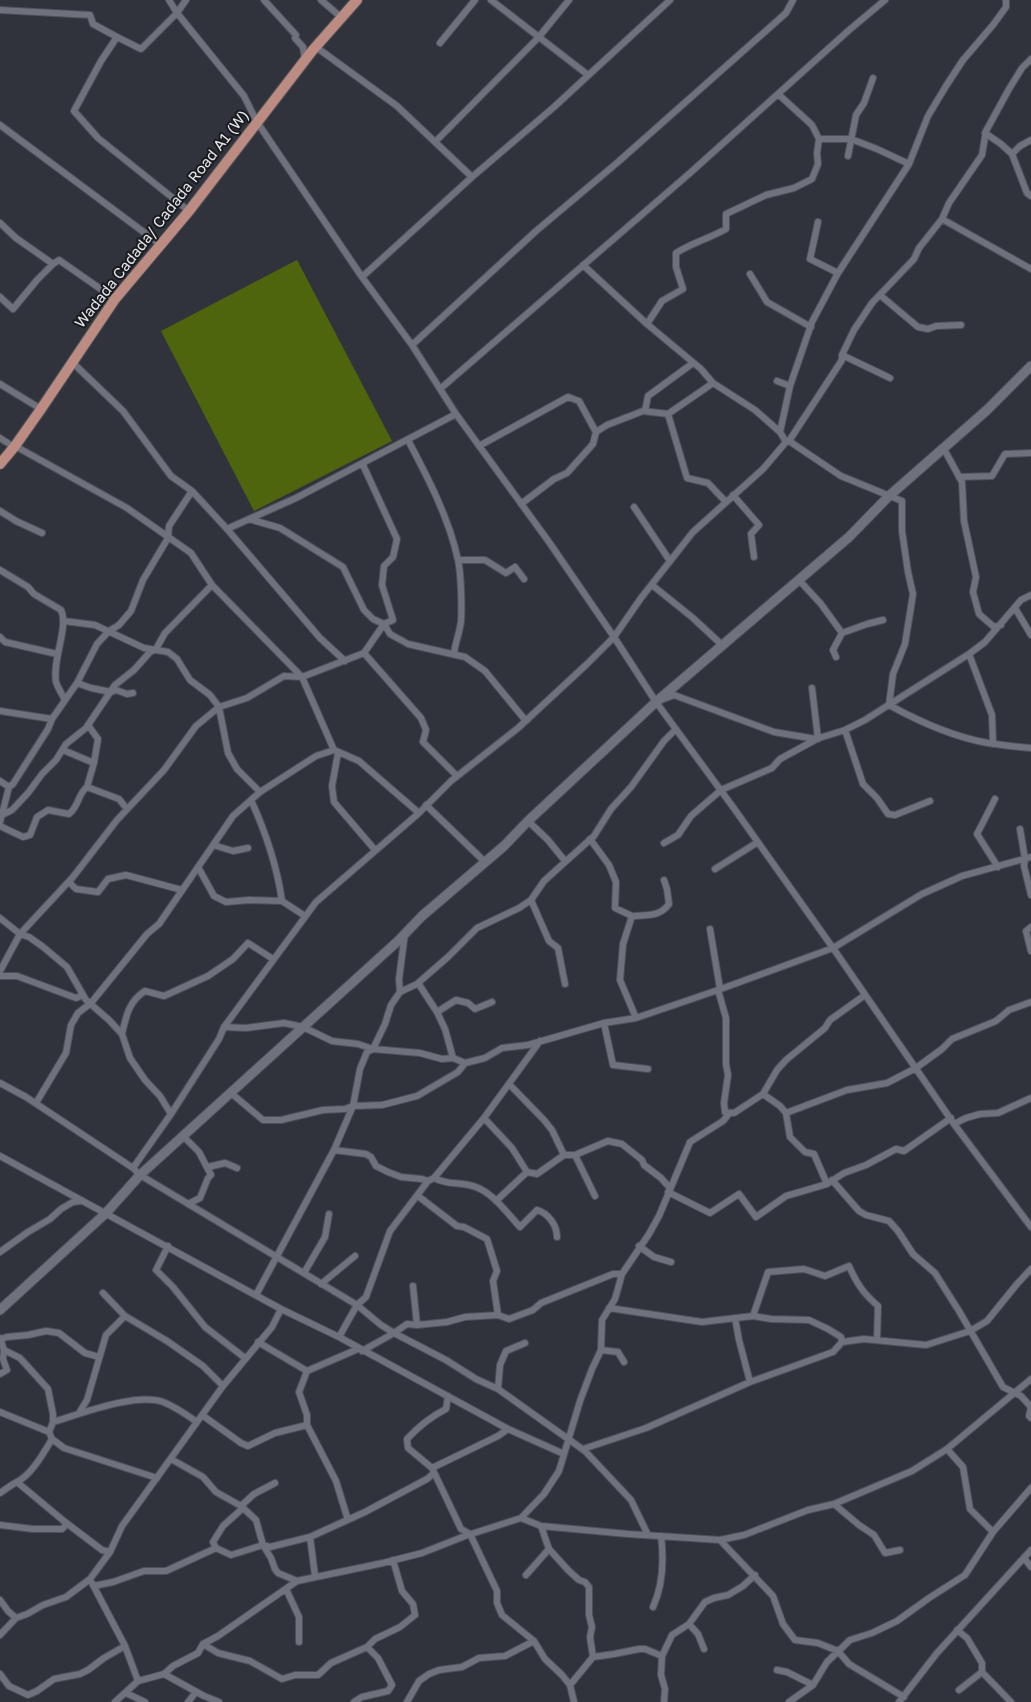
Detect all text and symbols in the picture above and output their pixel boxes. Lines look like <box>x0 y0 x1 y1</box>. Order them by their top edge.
street label: Wadada Cadada/ Cadada Road A1 (W) <box>71 106 253 332</box>

